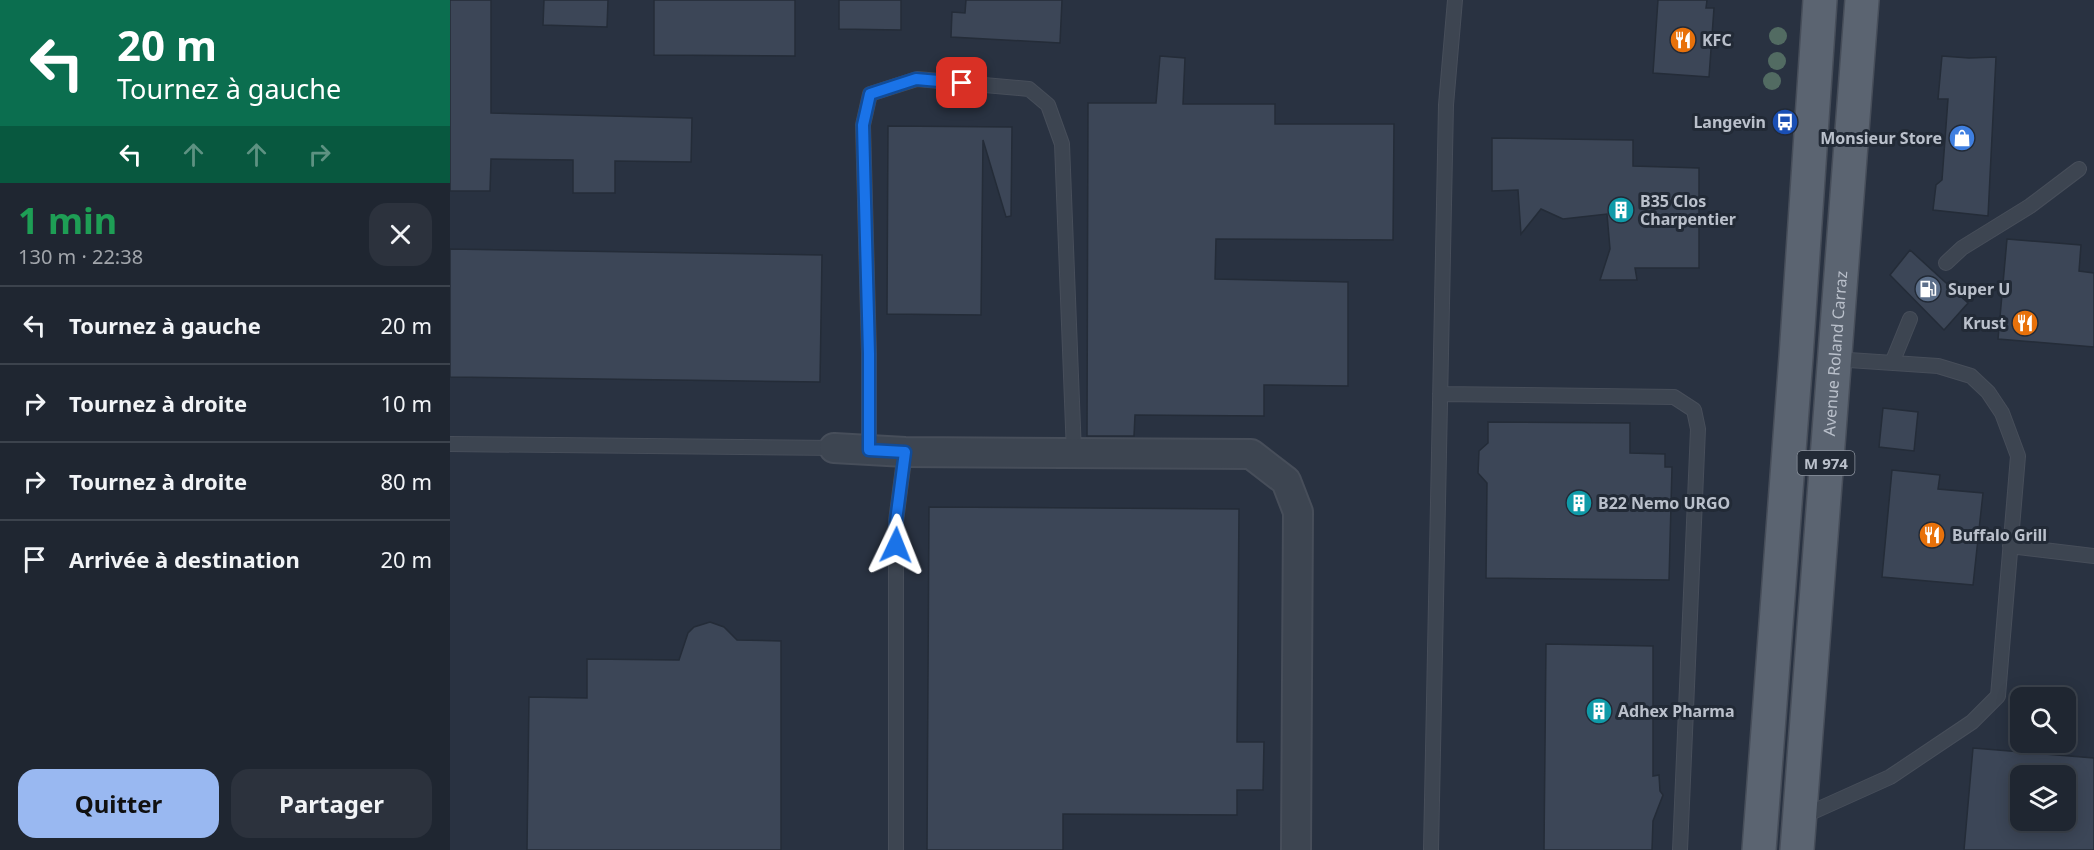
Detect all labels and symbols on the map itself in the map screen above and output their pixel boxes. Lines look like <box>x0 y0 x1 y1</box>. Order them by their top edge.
restaurant icon: KFC <box>1668 25 1698 55</box>
place label: KFC <box>1702 29 1732 51</box>
pin <box>936 57 987 108</box>
bus stop icon: Langevin <box>1770 107 1800 137</box>
place label: Langevin <box>1693 111 1766 133</box>
shop icon: Monsieur Store <box>1947 123 1977 153</box>
place label: Monsieur Store <box>1820 127 1942 149</box>
place label: B35 Clos Charpentier <box>1640 190 1736 230</box>
building icon: B35 Clos Charpentier <box>1606 195 1636 225</box>
street label: Avenue Roland Carraz <box>1818 270 1852 437</box>
fuel station icon: Super U <box>1913 274 1943 304</box>
place label: Super U <box>1948 278 2010 300</box>
restaurant icon: Krust <box>2010 308 2040 338</box>
place label: Krust <box>1963 312 2006 334</box>
road number: M 974 <box>1798 451 1854 475</box>
building icon: B22 Nemo URGO <box>1564 488 1594 518</box>
place label: B22 Nemo URGO <box>1598 492 1730 514</box>
position arrow <box>864 513 928 577</box>
restaurant icon: Buffalo Grill <box>1917 520 1947 550</box>
place label: Buffalo Grill <box>1952 524 2047 546</box>
building icon: Adhex Pharma <box>1584 696 1614 726</box>
place label: Adhex Pharma <box>1618 700 1734 722</box>

